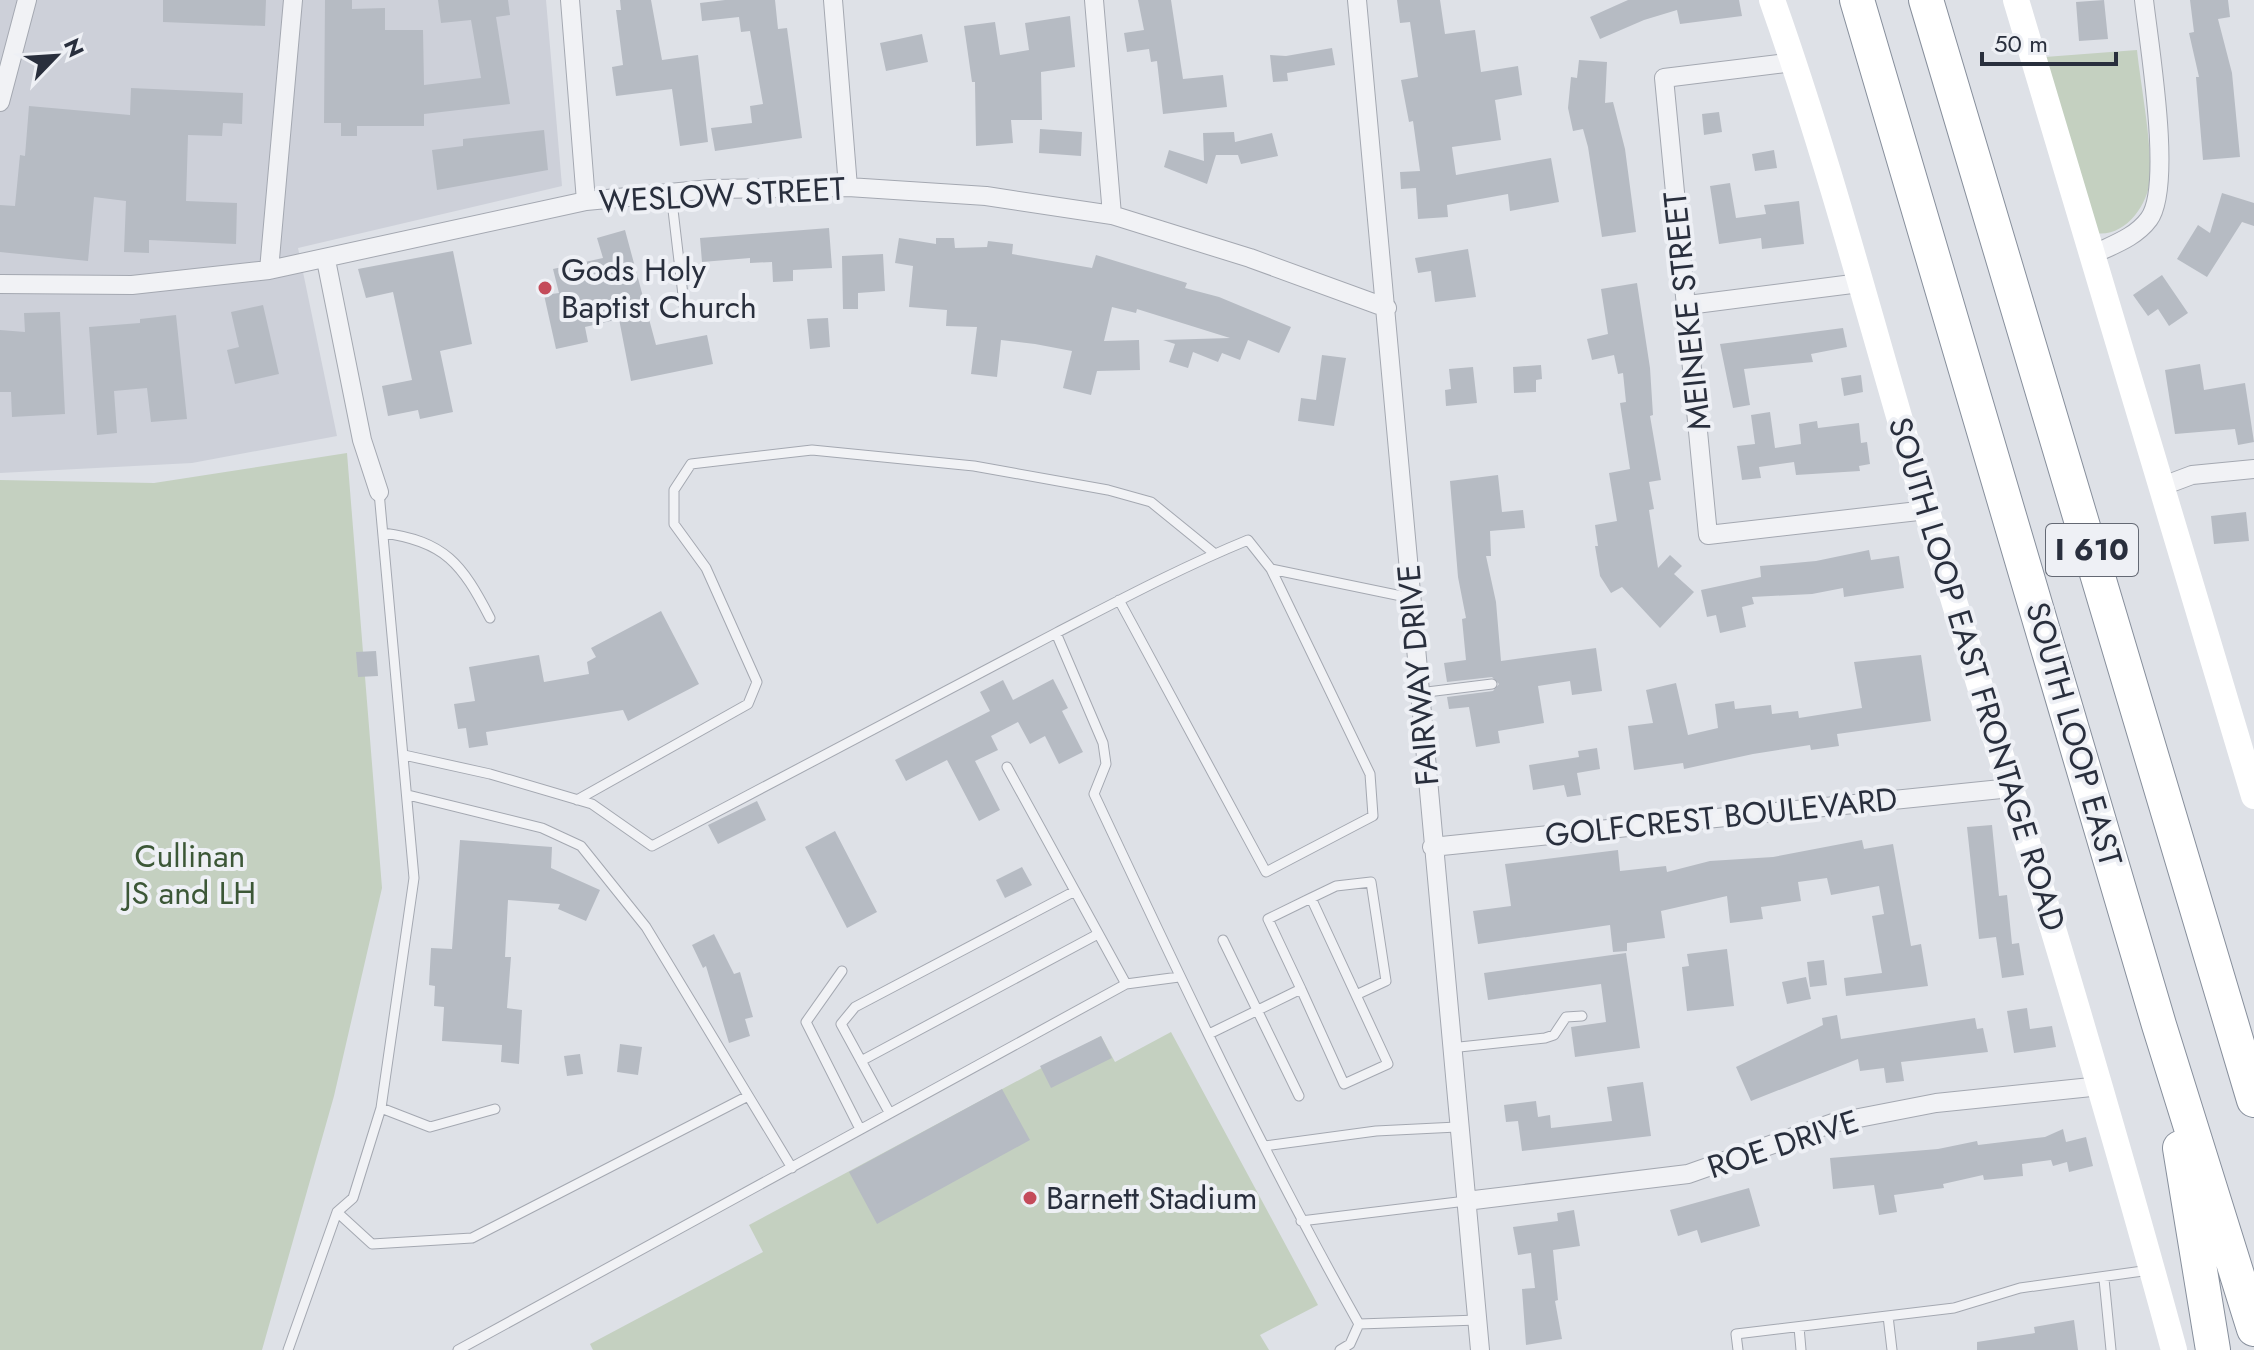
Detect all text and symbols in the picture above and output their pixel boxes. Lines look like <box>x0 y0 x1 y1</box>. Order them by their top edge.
north arrow <box>16 16 96 96</box>
scale bar <box>1982 16 2116 66</box>
text: 50 m <box>1994 26 2048 61</box>
text: N <box>56 33 92 62</box>
street label: WESLOW STREET <box>598 166 846 224</box>
street label: MEINEKE STREET <box>1652 189 1722 432</box>
place label: Gods Holy Baptist Church <box>561 247 757 330</box>
marker: Gods Holy Baptist Church <box>536 279 554 297</box>
street label: SOUTH LOOP EAST FRONTAGE ROAD <box>1880 413 2074 935</box>
road number: I 610 <box>2046 524 2138 576</box>
street label: FAIRWAY DRIVE <box>1385 563 1451 787</box>
street label: SOUTH LOOP EAST <box>2018 598 2130 870</box>
street label: GOLFCREST BOULEVARD <box>1543 776 1899 858</box>
park label: Cullinan JS and LH <box>120 833 256 916</box>
street label: ROE DRIVE <box>1701 1098 1865 1190</box>
place label: Barnett Stadium <box>1046 1175 1257 1221</box>
marker: Barnett Stadium <box>1021 1189 1039 1207</box>

